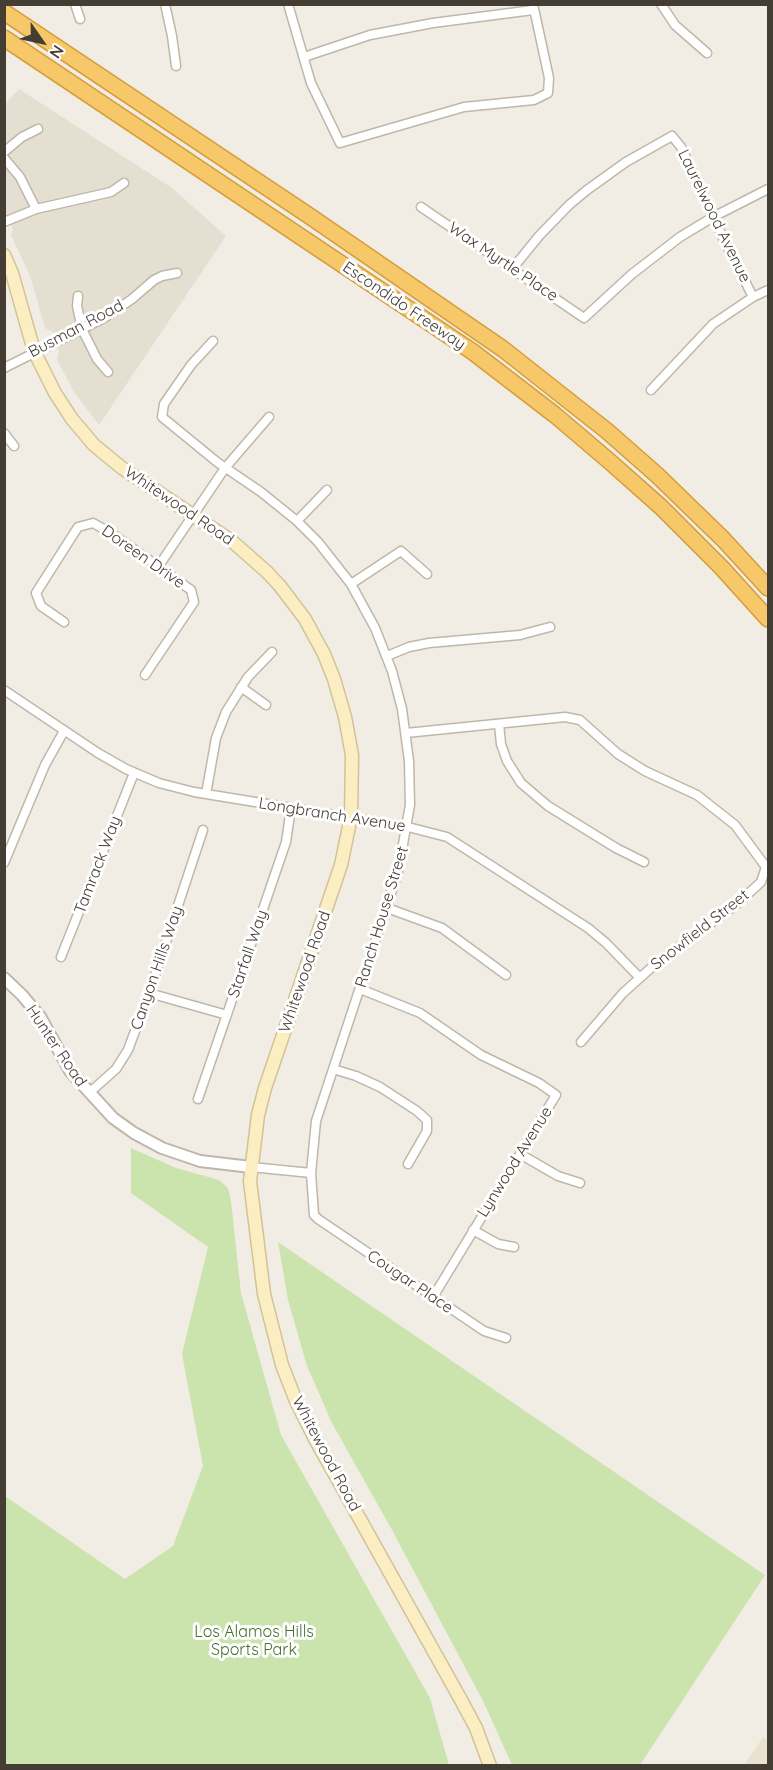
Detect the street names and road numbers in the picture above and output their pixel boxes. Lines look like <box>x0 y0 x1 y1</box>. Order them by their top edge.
street label: Laurelwood Avenue <box>673 146 755 286</box>
street label: Wax Myrtle Place <box>444 218 562 306</box>
street label: Escondido Freeway <box>339 258 469 354</box>
street label: Busman Road <box>25 296 127 362</box>
street label: Whitewood Road <box>121 462 237 550</box>
street label: Doreen Drive <box>98 521 188 593</box>
street label: Longbranch Avenue <box>257 794 407 836</box>
street label: Tamrack Way <box>71 813 125 917</box>
street label: Ranch House Street <box>351 844 413 990</box>
street label: Snowfield Street <box>647 886 753 974</box>
street label: Canyon Hills Way <box>127 903 187 1033</box>
street label: Starfall Way <box>224 908 272 1000</box>
street label: Whitewood Road <box>275 909 335 1035</box>
street label: Hunter Road <box>22 1001 90 1091</box>
street label: Lynwood Avenue <box>473 1103 557 1221</box>
street label: Cougar Place <box>363 1246 457 1318</box>
street label: Whitewood Road <box>288 1393 364 1515</box>

